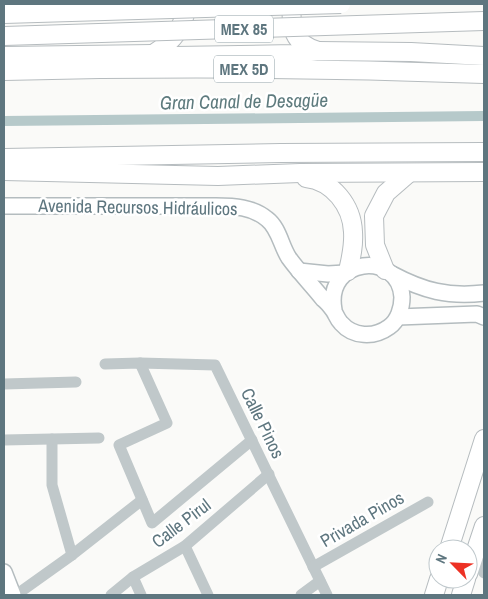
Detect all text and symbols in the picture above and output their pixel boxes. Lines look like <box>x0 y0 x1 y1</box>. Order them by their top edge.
road number: MEX 85 <box>215 15 273 42</box>
road number: MEX 5D <box>214 56 274 82</box>
water label: Gran Canal de Desagüe <box>160 87 328 115</box>
street label: Avenida Recursos Hidráulicos <box>37 193 238 221</box>
street label: Calle Pinos <box>235 384 291 462</box>
street label: Privada Pinos <box>316 485 408 553</box>
street label: Calle Pirul <box>146 493 216 553</box>
north arrow <box>428 539 478 589</box>
text: N <box>431 551 451 566</box>

